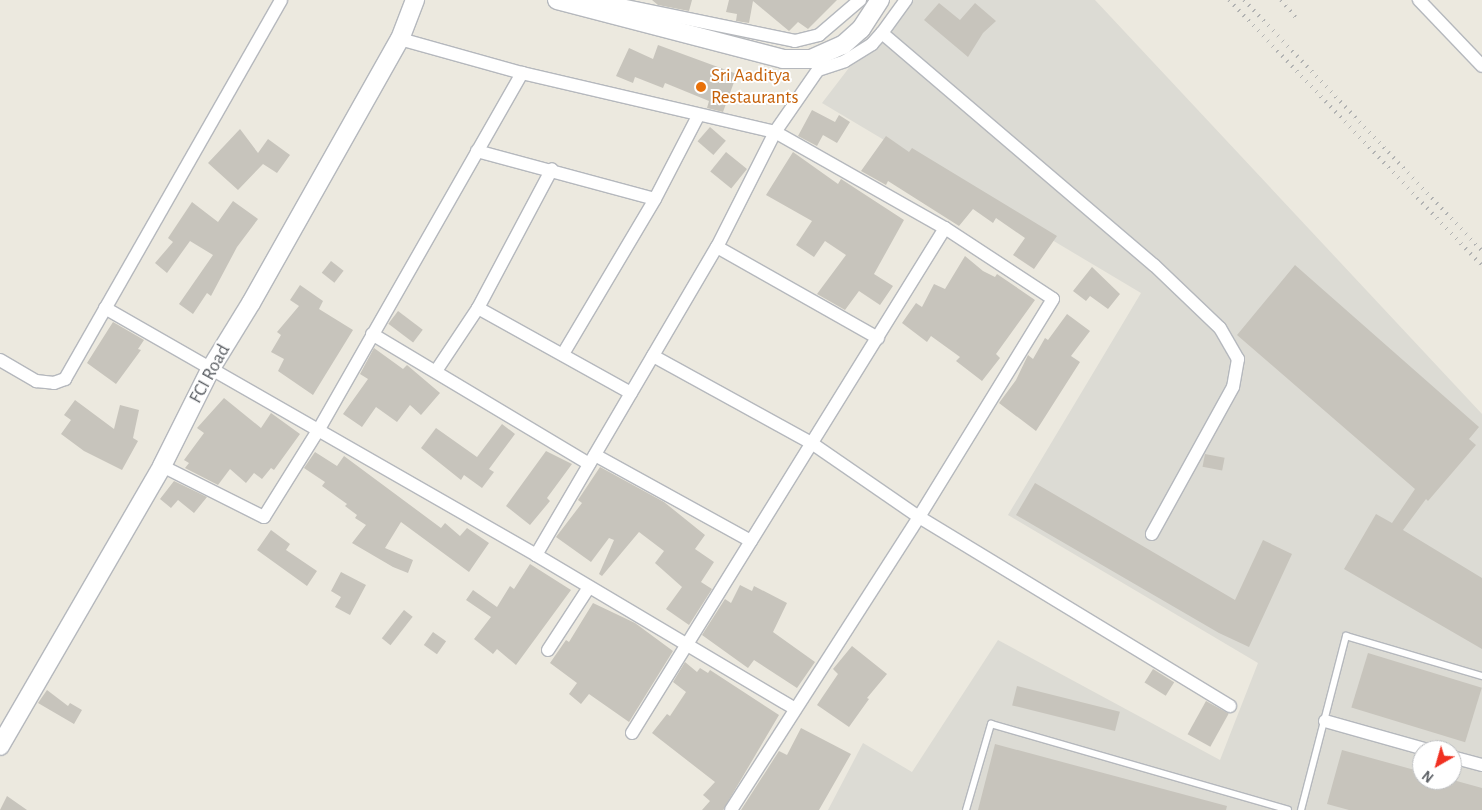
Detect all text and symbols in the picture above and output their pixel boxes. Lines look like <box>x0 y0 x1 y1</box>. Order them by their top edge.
place label: Sri Aaditya Restaurants <box>711 65 798 109</box>
marker: Sri Aaditya Restaurants <box>695 81 707 93</box>
street label: FCI Road <box>184 340 236 408</box>
north arrow <box>1412 740 1462 790</box>
text: N <box>1420 768 1437 785</box>

